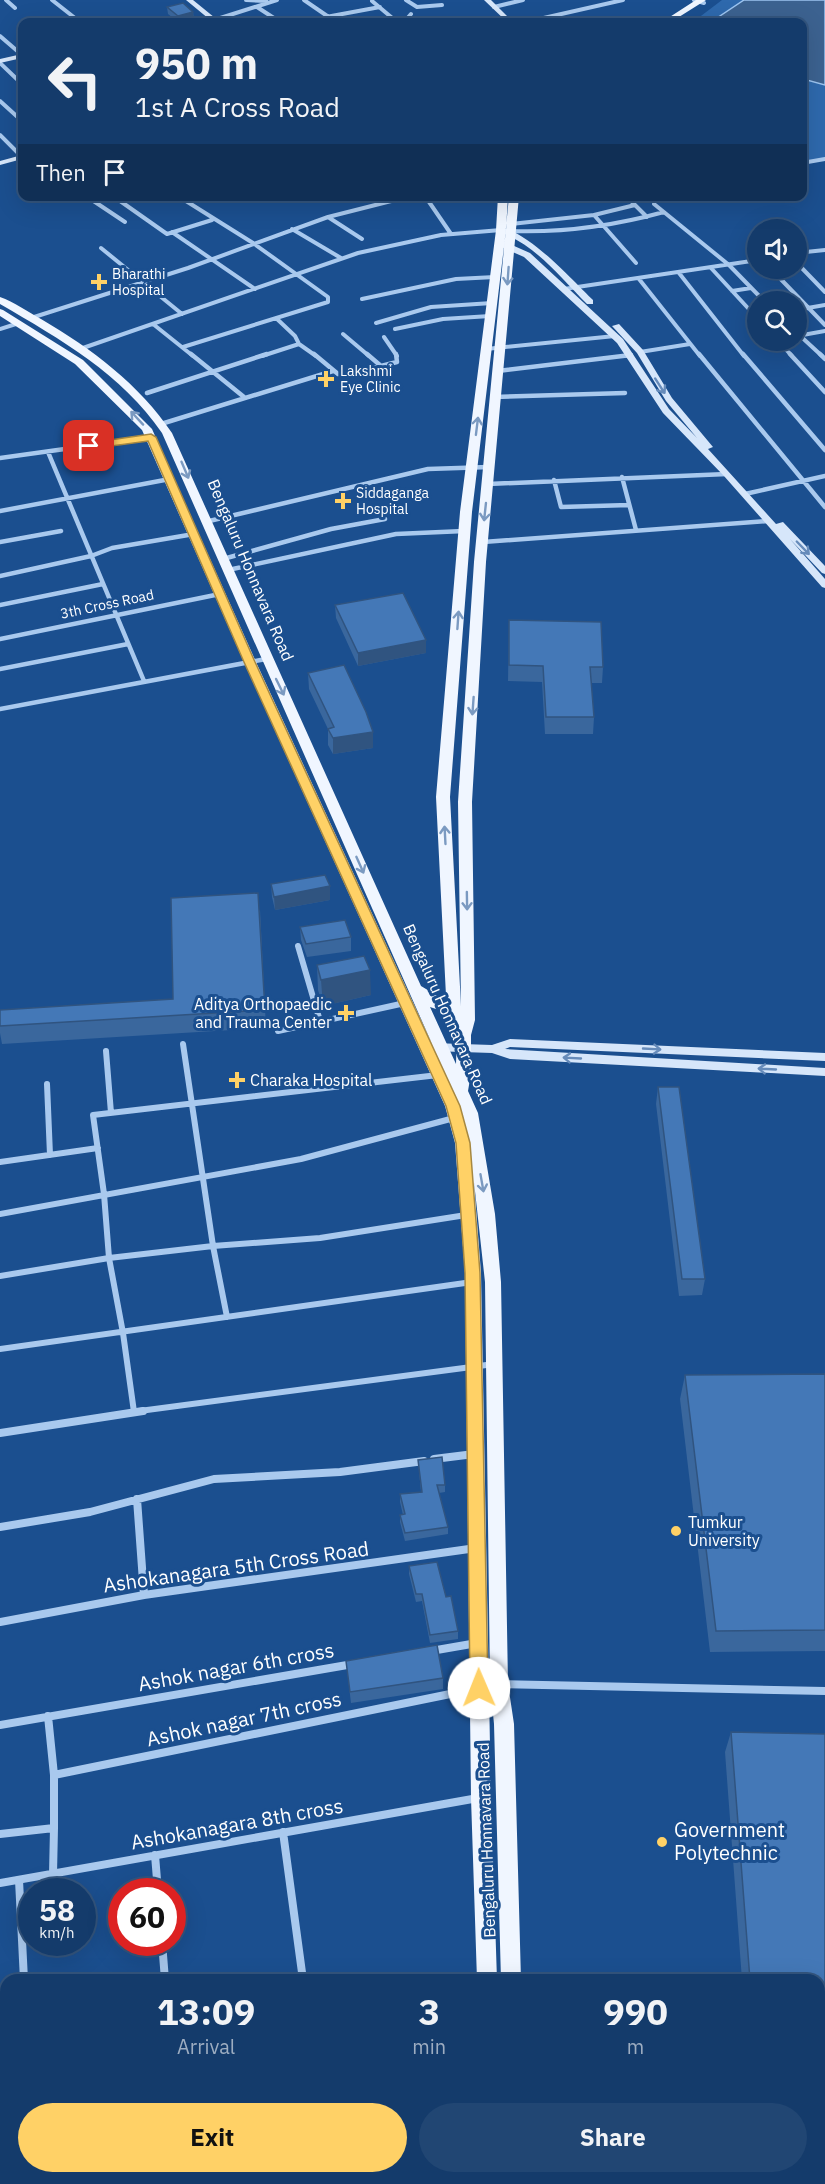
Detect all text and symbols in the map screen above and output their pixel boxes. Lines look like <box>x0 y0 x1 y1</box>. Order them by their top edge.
text: 950 m <box>135 36 258 91</box>
icon: left <box>36 42 114 120</box>
text: 1st A Cross Road <box>135 89 340 124</box>
icon: arrive <box>98 156 131 189</box>
text: Then <box>36 158 86 187</box>
map controls <box>747 219 807 351</box>
button: sound <box>747 219 807 279</box>
place label: Bharathi Hospital <box>112 265 166 299</box>
one-way arrow <box>502 265 513 285</box>
marker: Bharathi Hospital <box>90 273 108 291</box>
button: search <box>747 291 807 351</box>
place label: Lakshmi Eye Clinic <box>340 362 401 396</box>
marker: Lakshmi Eye Clinic <box>317 370 335 388</box>
one-way arrow <box>655 377 667 394</box>
one-way arrow <box>130 411 144 426</box>
one-way arrow <box>471 416 482 436</box>
pin <box>63 420 114 471</box>
icon: arrive <box>72 429 105 462</box>
one-way arrow <box>180 460 191 479</box>
street label: Bengaluru Honnavara Road <box>204 476 298 664</box>
place label: Siddaganga Hospital <box>356 484 429 518</box>
marker: Siddaganga Hospital <box>334 492 352 510</box>
one-way arrow <box>479 501 490 521</box>
one-way arrow <box>796 540 810 555</box>
street label: 3th Cross Road <box>59 585 155 623</box>
one-way arrow <box>453 610 464 630</box>
one-way arrow <box>274 678 286 696</box>
one-way arrow <box>467 696 478 715</box>
one-way arrow <box>440 826 451 846</box>
one-way arrow <box>355 855 366 874</box>
one-way arrow <box>461 890 473 910</box>
street label: Bengaluru Honnavara Road <box>399 921 497 1107</box>
place label: Aditya Orthopaedic and Trauma Center <box>194 994 332 1032</box>
marker: Aditya Orthopaedic and Trauma Center <box>337 1004 355 1022</box>
one-way arrow <box>642 1044 662 1055</box>
one-way arrow <box>562 1052 582 1063</box>
one-way arrow <box>757 1063 777 1074</box>
place label: Charaka Hospital <box>250 1070 372 1090</box>
marker: Charaka Hospital <box>228 1071 246 1089</box>
one-way arrow <box>477 1172 488 1192</box>
place label: Tumkur University <box>688 1512 760 1550</box>
marker: Tumkur University <box>669 1524 683 1538</box>
street label: Ashokanagara 5th Cross Road <box>101 1534 371 1599</box>
street label: Ashok nagar 6th cross <box>136 1636 336 1697</box>
position arrow <box>447 1656 511 1720</box>
street label: Ashok nagar 7th cross <box>144 1685 344 1752</box>
street label: Bengaluru Honnavara Road <box>473 1742 499 1938</box>
street label: Ashokanagara 8th cross <box>129 1792 345 1855</box>
place label: Government Polytechnic <box>674 1816 785 1866</box>
marker: Government Polytechnic <box>655 1835 669 1849</box>
speed limit sign: 60 <box>108 1878 186 1956</box>
text: 58 <box>39 1890 75 1929</box>
text: km/h <box>39 1923 75 1942</box>
text: 13:09 <box>157 1988 255 2035</box>
text: 3 <box>418 1988 440 2035</box>
text: 990 <box>603 1988 668 2035</box>
text: Arrival <box>177 2033 235 2060</box>
text: min <box>412 2033 446 2060</box>
text: m <box>627 2033 644 2060</box>
button: Exit <box>18 2103 407 2172</box>
button: Share <box>419 2103 807 2172</box>

